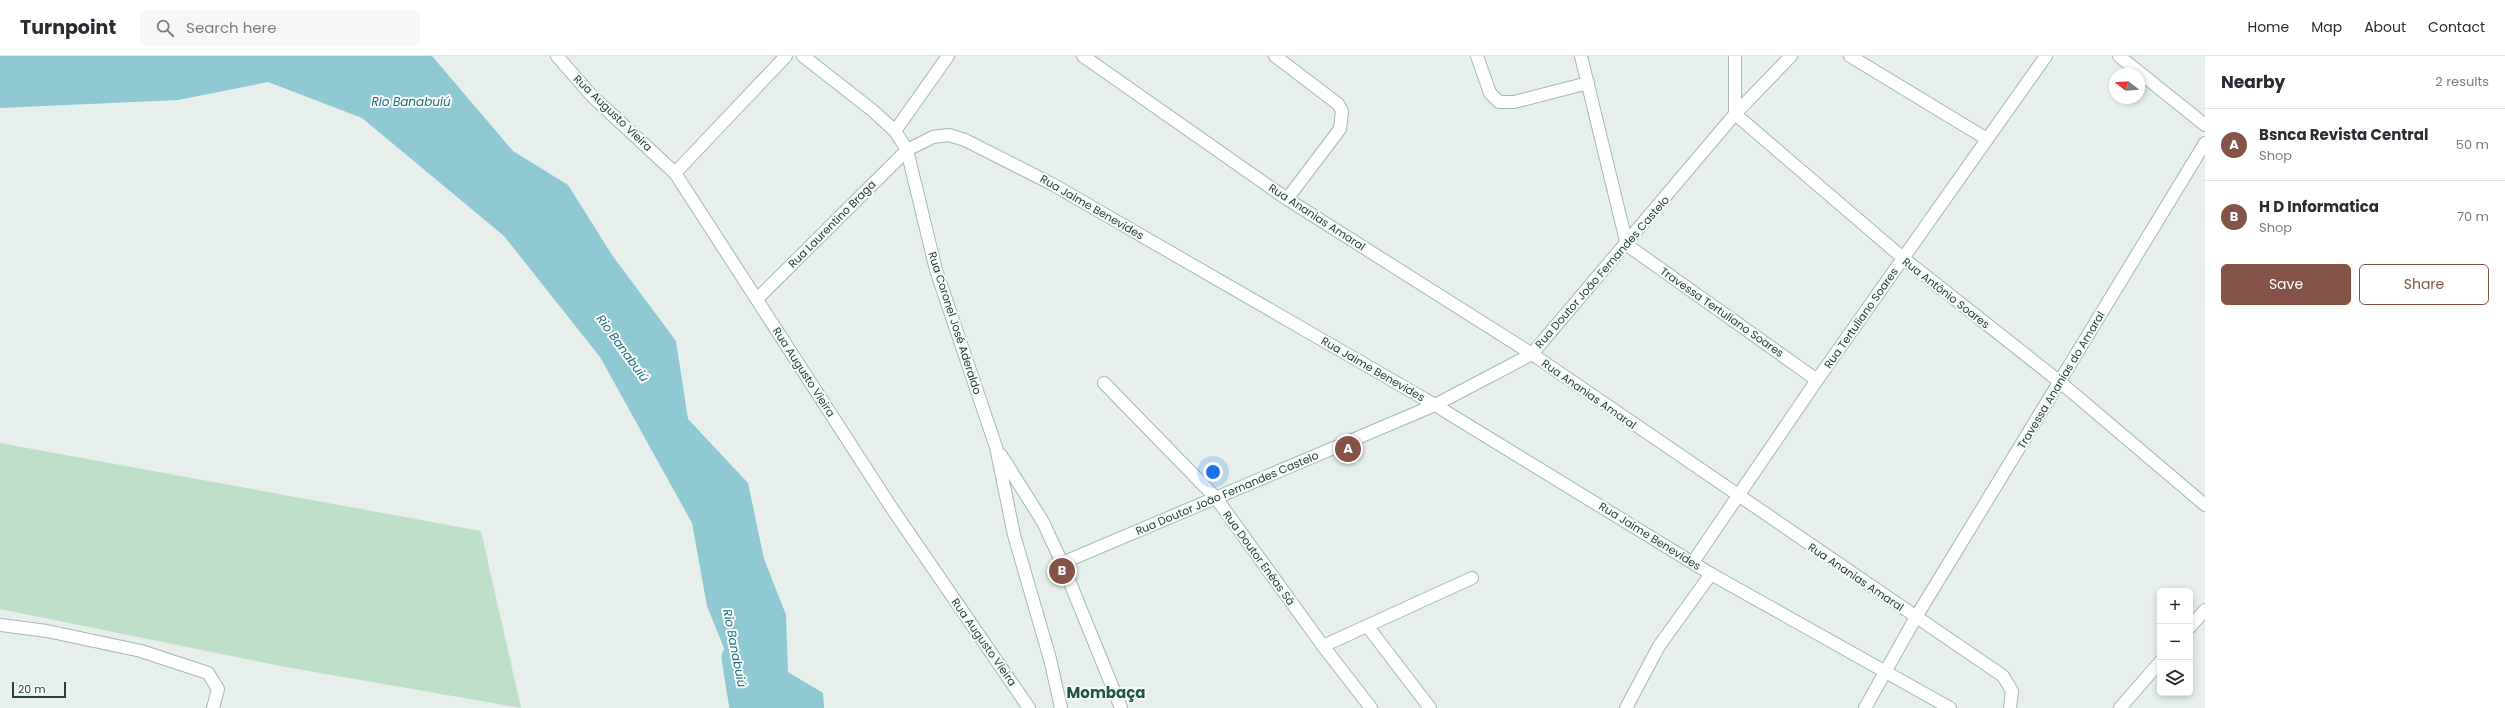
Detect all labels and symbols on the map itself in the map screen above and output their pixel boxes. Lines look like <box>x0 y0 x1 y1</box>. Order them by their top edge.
north arrow <box>2109 68 2145 104</box>
street label: Rua Augusto Vieira <box>570 71 656 155</box>
water label: Rio Banabuiú <box>371 93 451 110</box>
street label: Rua Jaime Benevides <box>1037 171 1147 243</box>
street label: Rua Laurentino Braga <box>785 177 879 271</box>
street label: Rua Ananias Amaral <box>1266 180 1368 254</box>
street label: Rua Doutor João Fernandes Castelo <box>1531 192 1673 352</box>
street label: Rua Coronel José Aderaldo <box>924 250 986 396</box>
street label: Rua Antônio Soares <box>1899 254 1993 332</box>
street label: Travessa Tertuliano Soares <box>1657 263 1787 361</box>
street label: Rua Tertuliano Soares <box>1820 264 1902 372</box>
street label: Travessa Ananias do Amaral <box>2013 308 2109 452</box>
water label: Rio Banabuiú <box>593 311 653 385</box>
street label: Rua Augusto Vieira <box>769 324 839 420</box>
street label: Rua Jaime Benevides <box>1318 333 1428 405</box>
street label: Rua Ananias Amaral <box>1538 355 1640 433</box>
pin: A <box>1335 434 1361 464</box>
street label: Rua Doutor João Fernandes Castelo <box>1133 447 1321 539</box>
your location <box>1203 462 1223 482</box>
street label: Rua Jaime Benevides <box>1596 498 1704 574</box>
street label: Rua Doutor Enéas Sá <box>1219 507 1299 609</box>
street label: Rua Ananias Amaral <box>1805 539 1907 615</box>
pin: B <box>1049 556 1075 586</box>
street label: Rua Augusto Vieira <box>948 595 1020 689</box>
water label: Rio Banabuiú <box>719 608 751 689</box>
scale bar <box>12 680 66 699</box>
district label: Mombaça <box>1067 682 1145 703</box>

